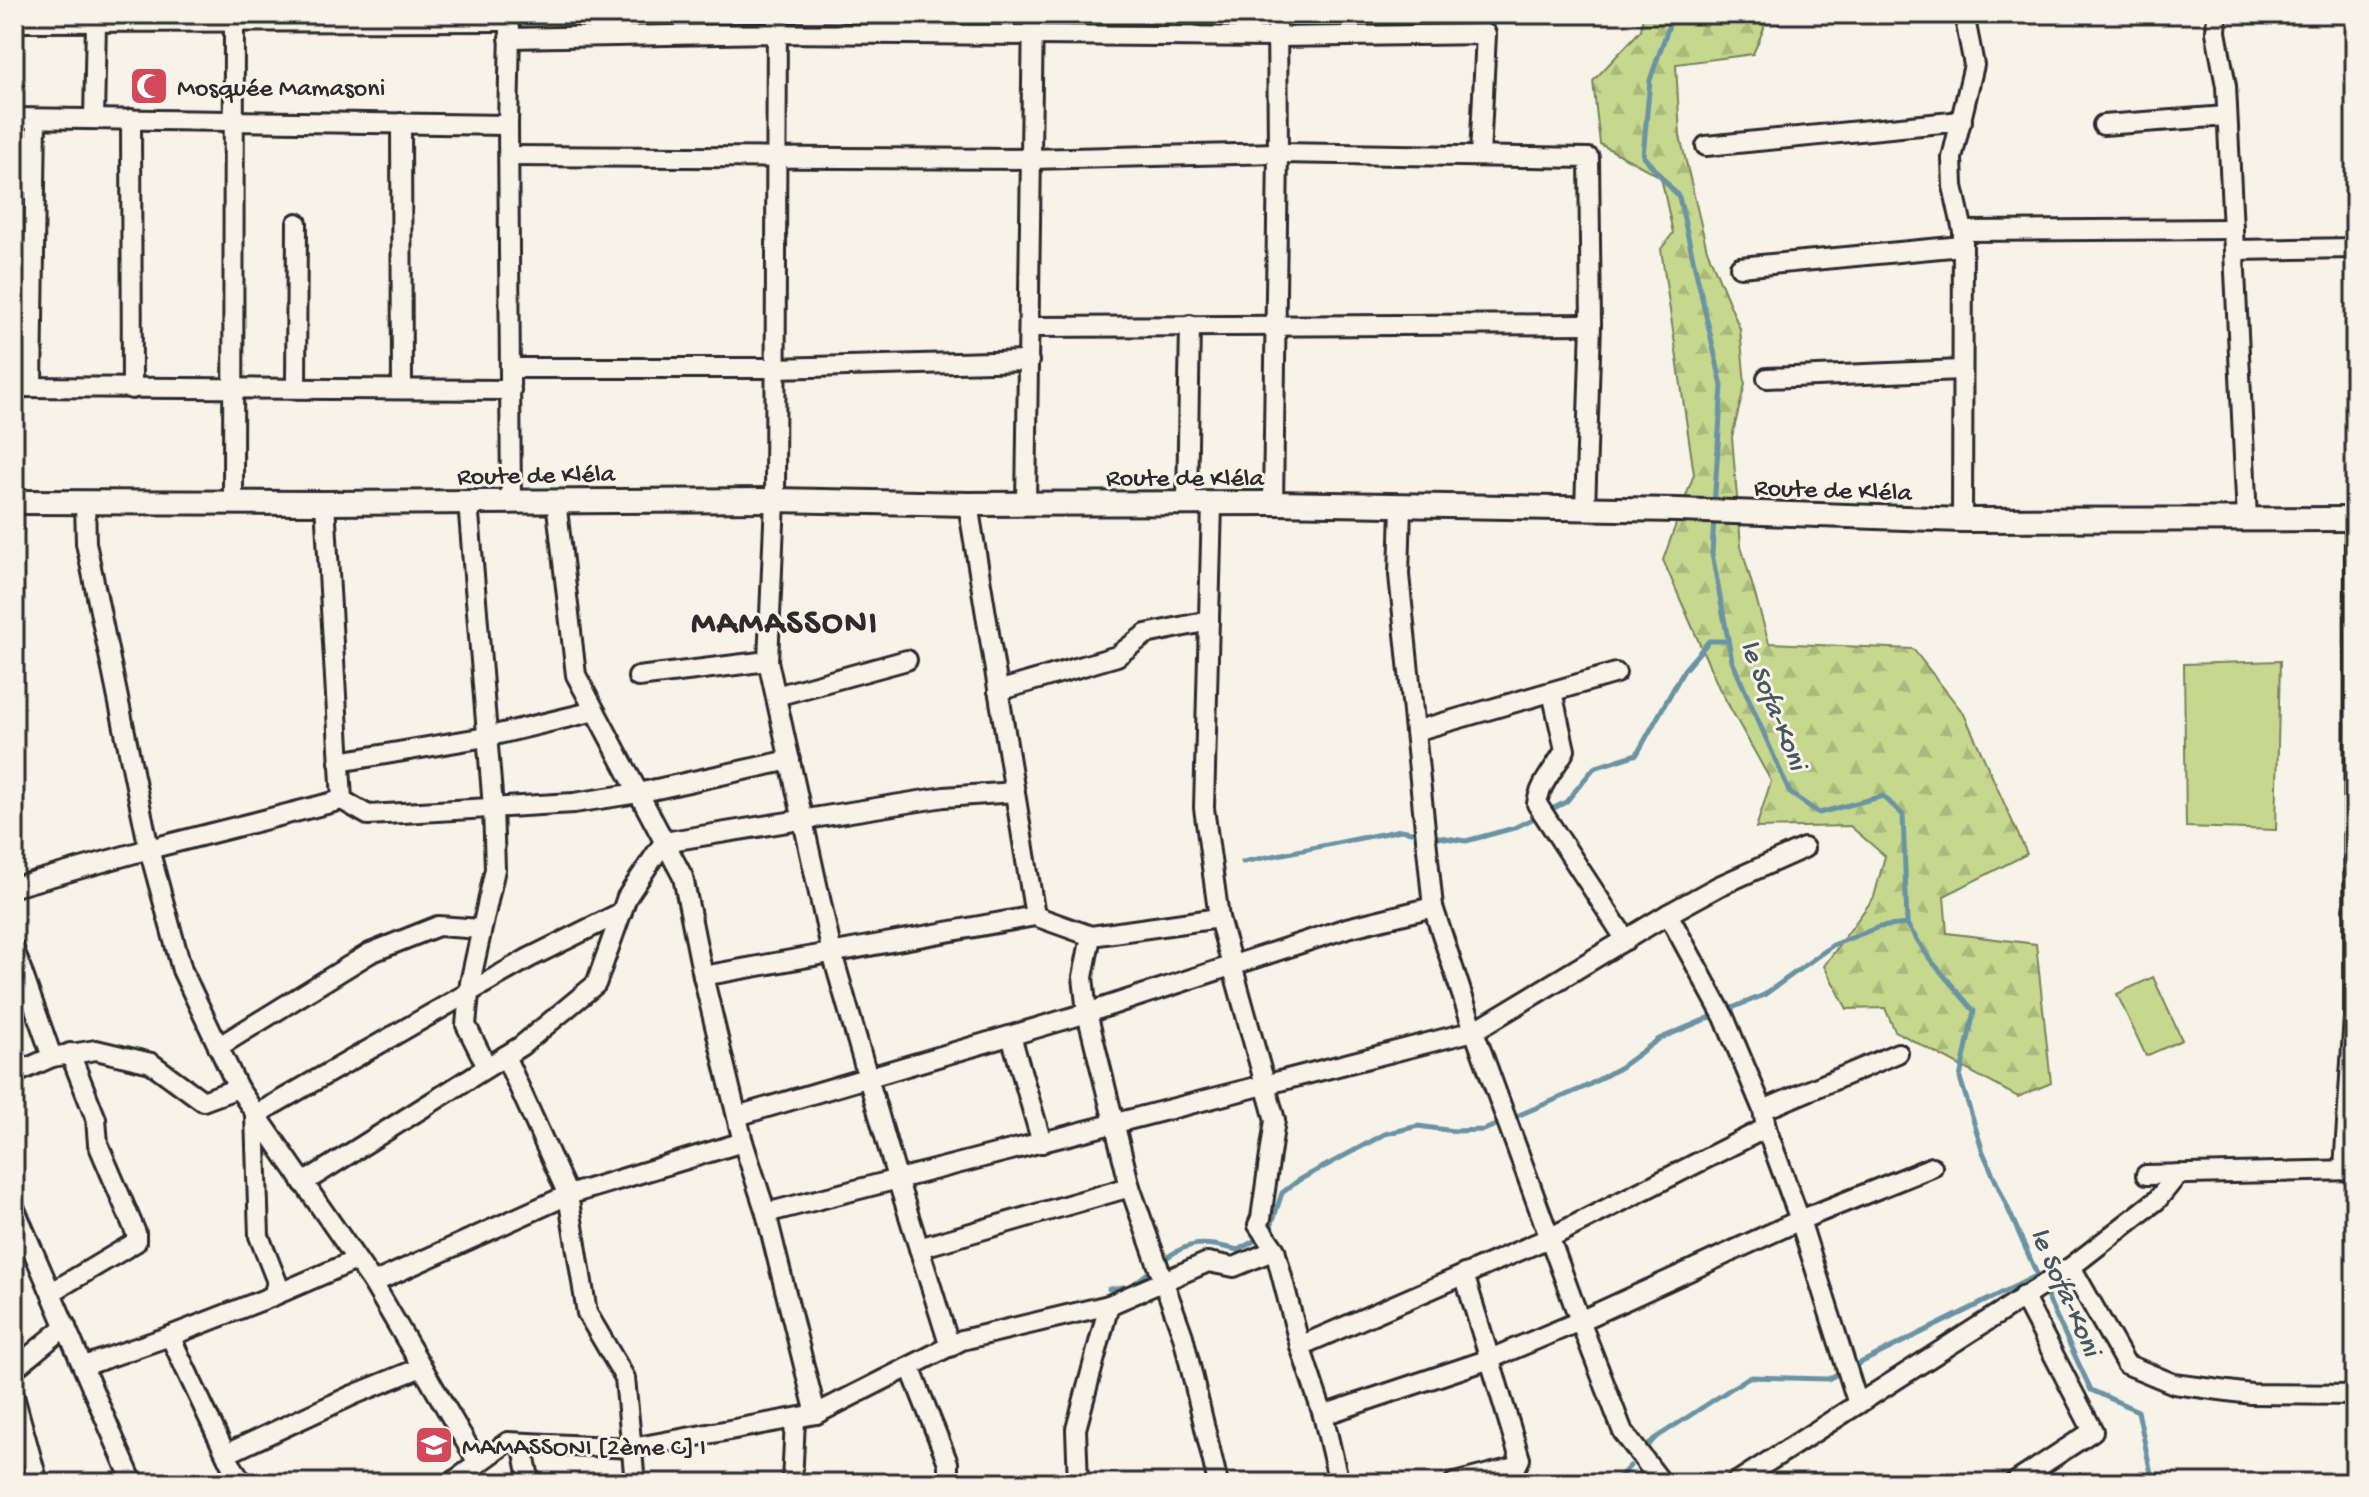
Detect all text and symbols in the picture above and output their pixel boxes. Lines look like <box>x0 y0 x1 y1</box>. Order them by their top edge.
mosque icon: Mosquée Mamasoni <box>128 65 170 107</box>
place label: Mosquée Mamasoni <box>177 75 385 106</box>
street label: Route de Kléla <box>457 461 617 494</box>
street label: Route de Kléla <box>1106 465 1266 496</box>
street label: Route de Kléla <box>1753 474 1914 511</box>
district label: MAMASSONI <box>691 605 879 645</box>
water label: le Sofa-Koni <box>1731 636 1814 778</box>
water label: le Sofa-Koni <box>2021 1224 2108 1365</box>
school or university icon: MAMASSONI [2ème C] I <box>413 1424 455 1466</box>
place label: MAMASSONI [2ème C] I <box>462 1434 706 1465</box>

